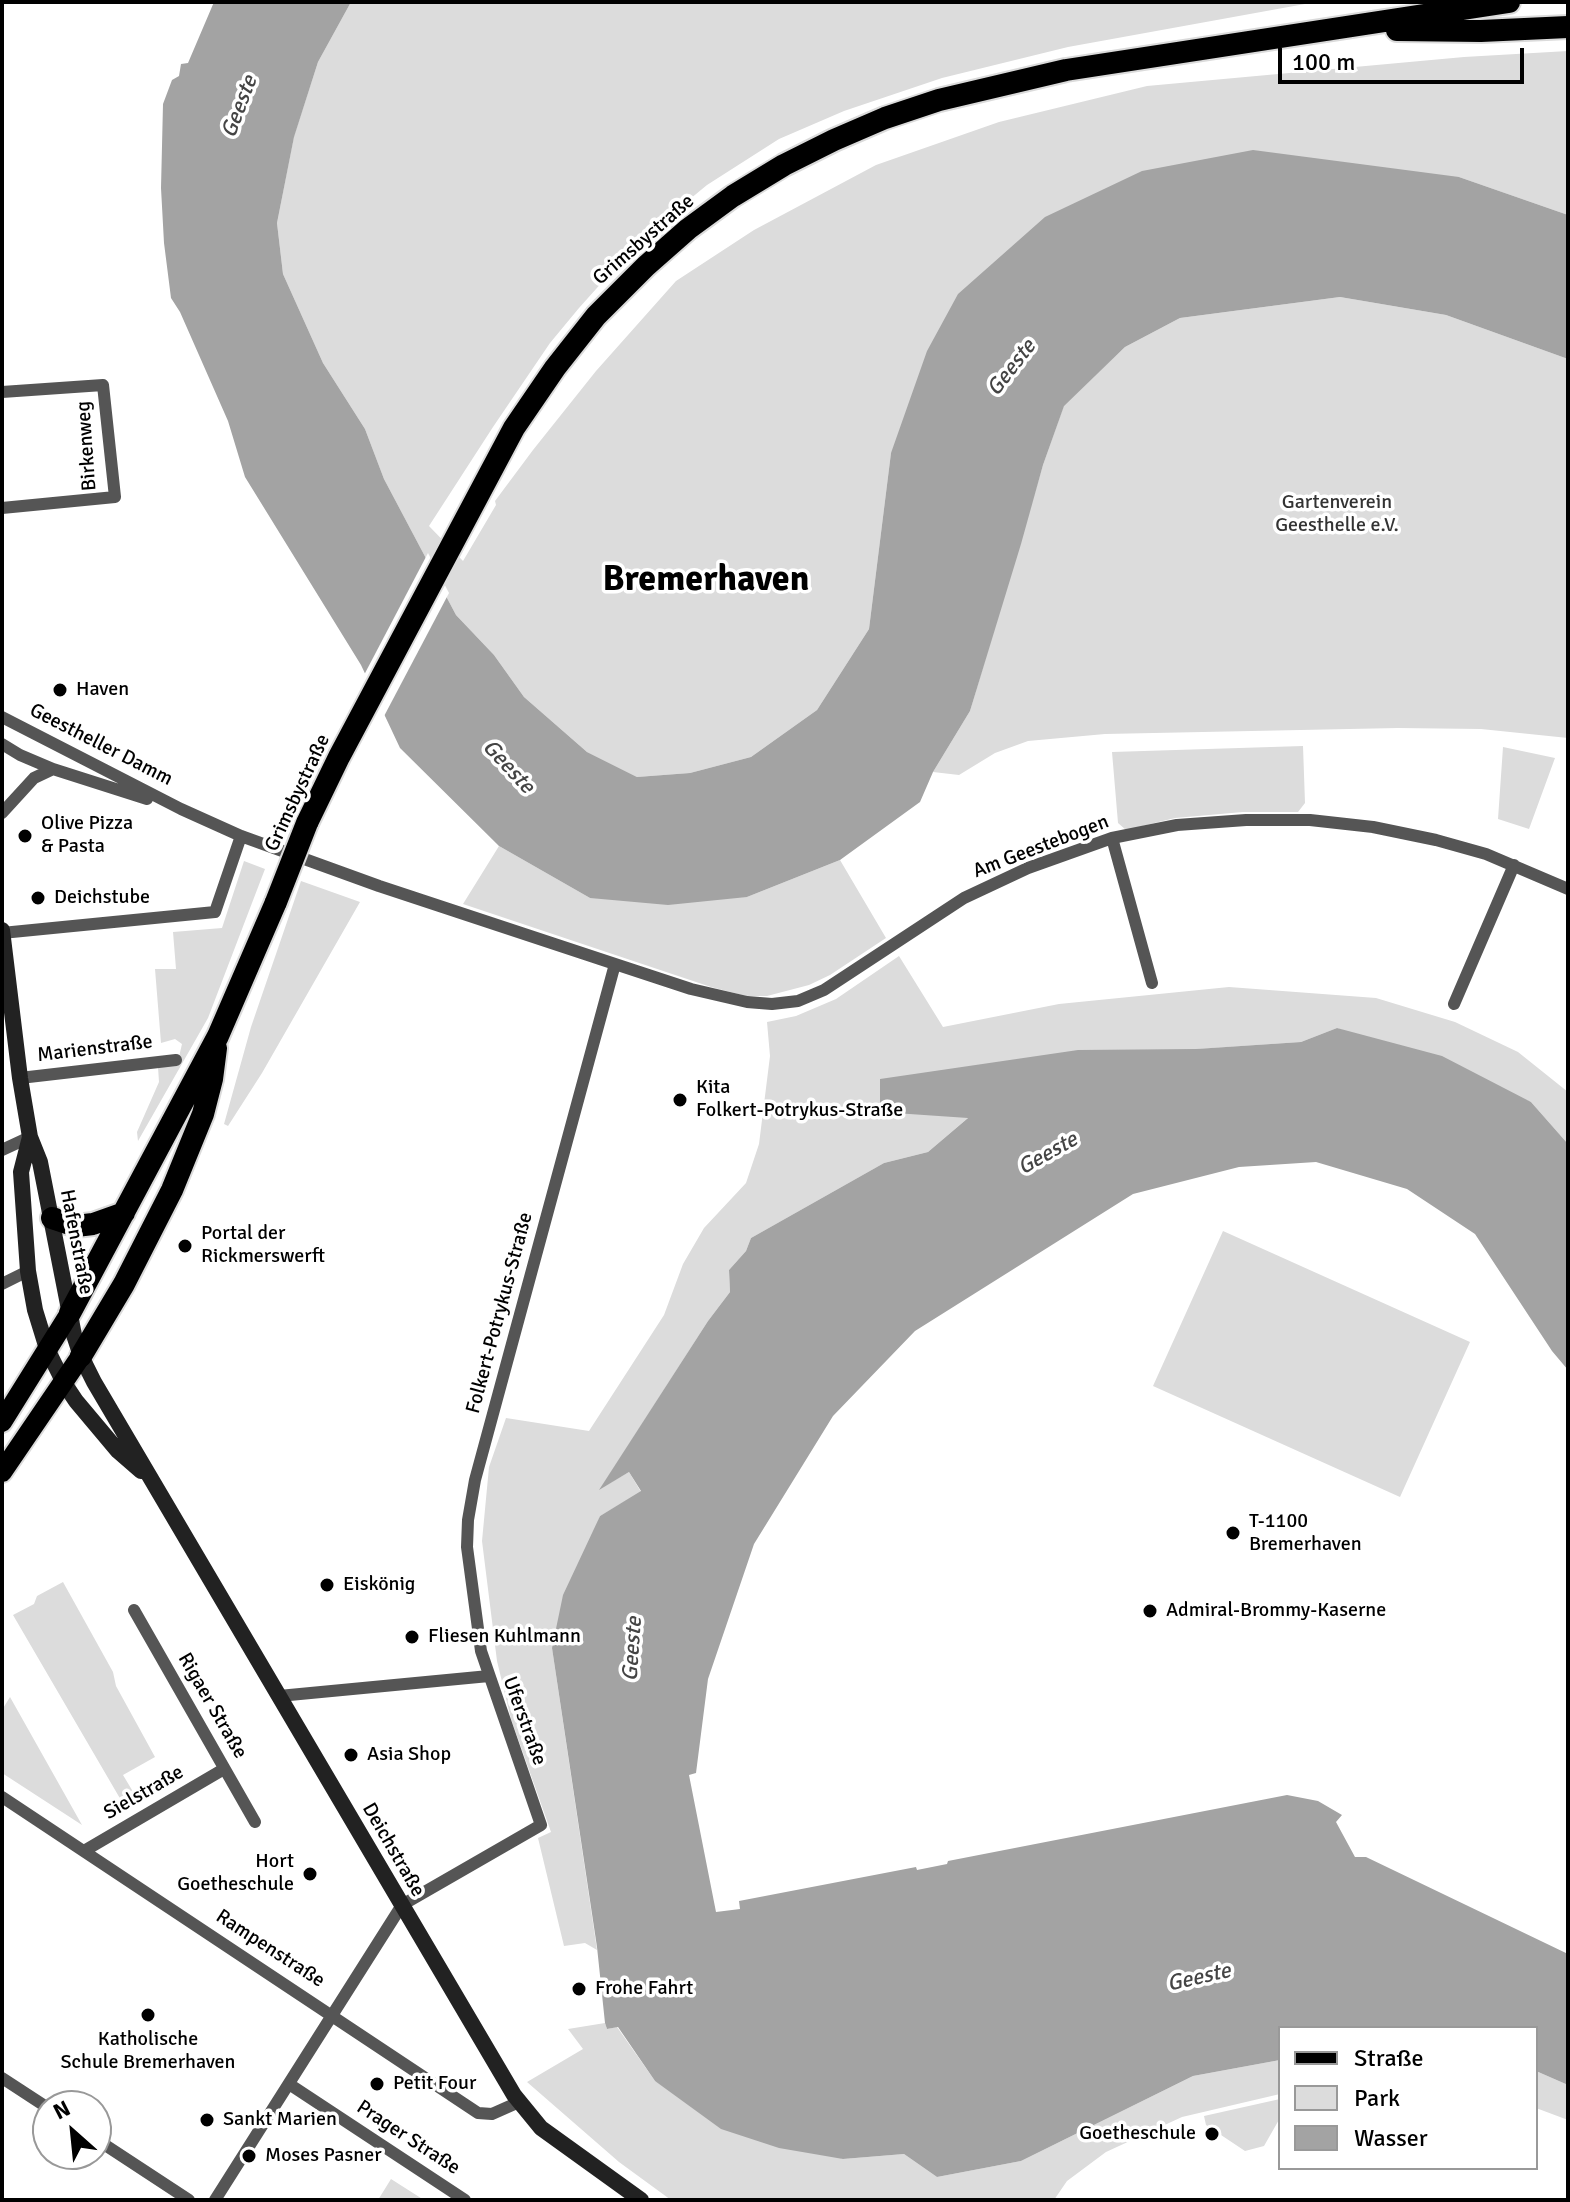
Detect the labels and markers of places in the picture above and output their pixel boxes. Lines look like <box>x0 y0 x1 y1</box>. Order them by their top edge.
place label: Haven <box>76 678 129 702</box>
marker: Haven <box>51 681 69 699</box>
place label: Olive Pizza & Pasta <box>41 812 133 859</box>
marker: Olive Pizza & Pasta <box>16 827 34 845</box>
place label: Deichstube <box>54 886 150 910</box>
marker: Deichstube <box>29 889 47 907</box>
place label: Kita Folkert-Potrykus-Straße <box>696 1076 903 1123</box>
marker: Kita Folkert-Potrykus-Straße <box>671 1091 689 1109</box>
place label: Portal der Rickmerswerft <box>201 1222 325 1269</box>
marker: Portal der Rickmerswerft <box>176 1237 194 1255</box>
place label: T-1100 Bremerhaven <box>1249 1510 1362 1557</box>
marker: T-1100 Bremerhaven <box>1224 1524 1242 1542</box>
place label: Eiskönig <box>343 1573 415 1597</box>
marker: Eiskönig <box>318 1576 336 1594</box>
place label: Admiral-Brommy-Kaserne <box>1166 1599 1386 1623</box>
marker: Admiral-Brommy-Kaserne <box>1141 1602 1159 1620</box>
place label: Fliesen Kuhlmann <box>428 1625 581 1649</box>
marker: Fliesen Kuhlmann <box>403 1628 421 1646</box>
place label: Asia Shop <box>367 1743 451 1767</box>
marker: Asia Shop <box>342 1746 360 1764</box>
place label: Hort Goetheschule <box>177 1850 294 1897</box>
marker: Hort Goetheschule <box>301 1865 319 1883</box>
place label: Frohe Fahrt <box>595 1977 693 2001</box>
marker: Frohe Fahrt <box>570 1980 588 1998</box>
marker: Katholische Schule Bremerhaven <box>139 2006 157 2024</box>
place label: Katholische Schule Bremerhaven <box>60 2028 236 2075</box>
place label: Petit Four <box>393 2072 476 2096</box>
marker: Petit Four <box>368 2075 386 2093</box>
place label: Sankt Marien <box>223 2108 337 2132</box>
marker: Sankt Marien <box>198 2111 216 2129</box>
place label: Goetheschule <box>1079 2122 1196 2146</box>
marker: Goetheschule <box>1203 2125 1221 2143</box>
place label: Moses Pasner <box>265 2144 382 2168</box>
marker: Moses Pasner <box>240 2147 258 2165</box>

